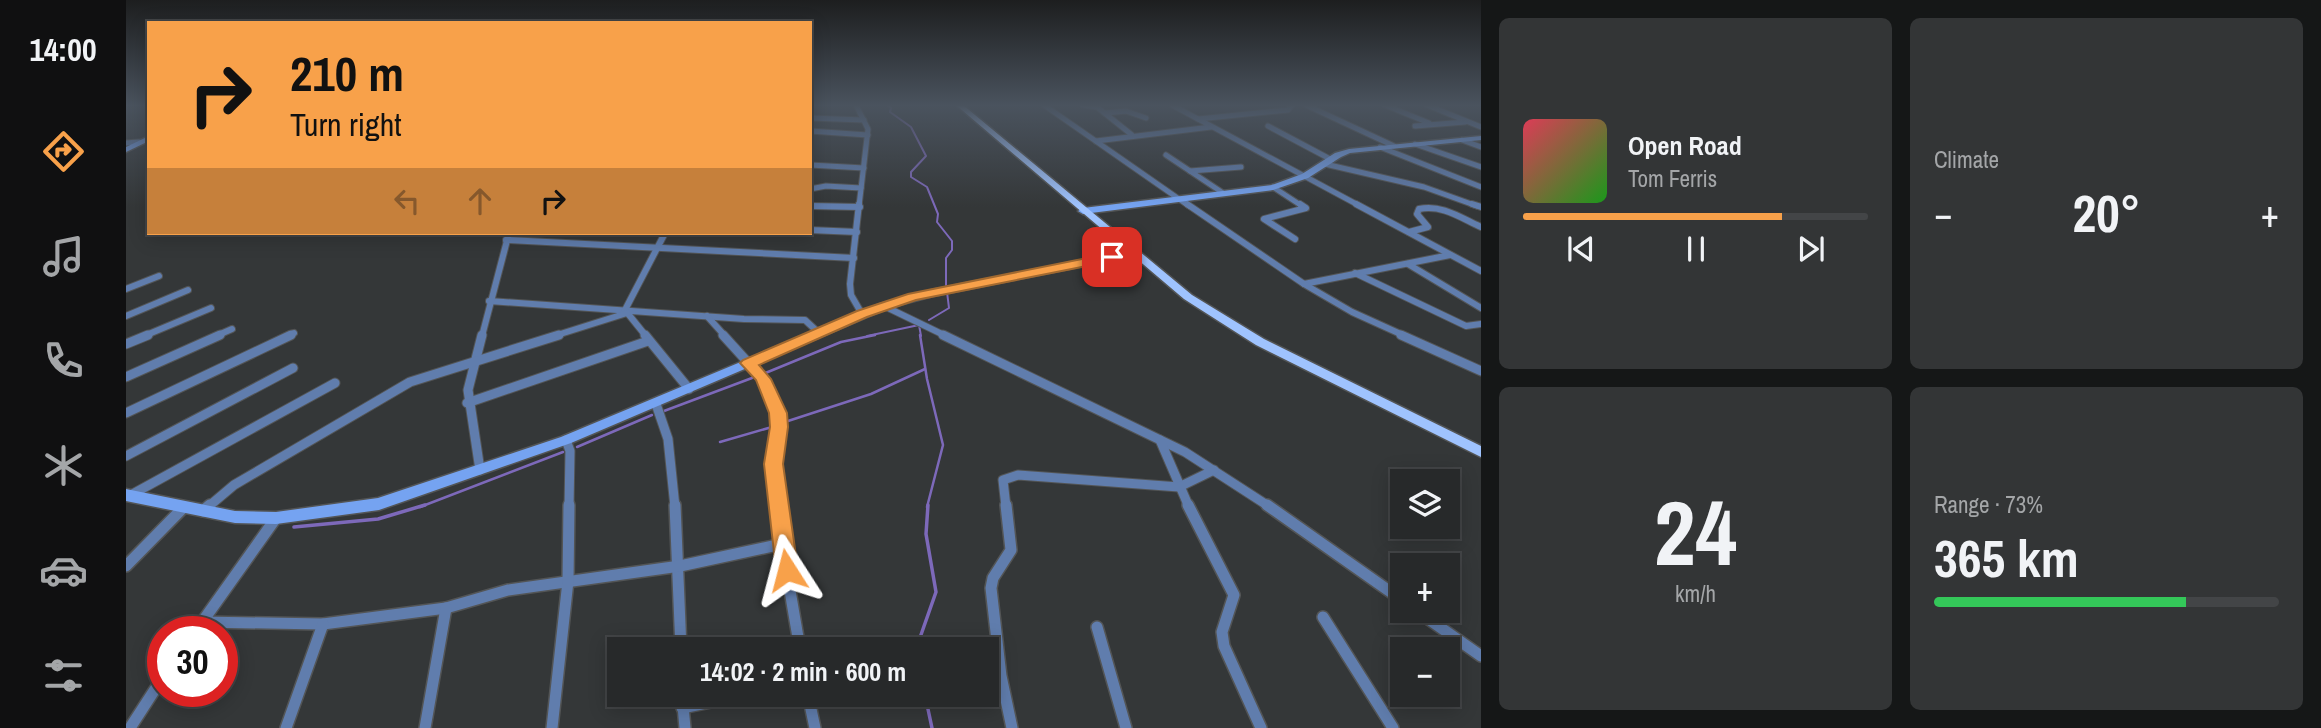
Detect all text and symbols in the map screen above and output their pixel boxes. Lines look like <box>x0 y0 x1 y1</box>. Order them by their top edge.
text: 14:00 <box>29 28 97 71</box>
text: 210 m <box>290 40 404 106</box>
icon: right <box>175 49 266 140</box>
text: Turn right <box>290 103 402 146</box>
icon: directions <box>39 127 88 176</box>
text: Open Road <box>1628 128 1742 163</box>
text: Climate <box>1934 144 1999 175</box>
text: Tom Ferris <box>1628 163 1717 194</box>
text: 20° <box>2072 178 2141 248</box>
icon: left <box>388 182 426 220</box>
icon: ahead <box>461 182 499 220</box>
icon: right <box>534 182 572 220</box>
text: − <box>1934 188 1952 239</box>
text: + <box>2261 188 2279 239</box>
pin <box>1082 227 1142 287</box>
icon: previous <box>1562 230 1600 268</box>
icon: pause <box>1677 230 1715 268</box>
icon: next <box>1792 230 1830 268</box>
icon: music <box>39 232 88 281</box>
icon: arrive <box>1093 238 1131 276</box>
icon: phone <box>39 336 88 385</box>
icon: climate <box>39 441 88 490</box>
map controls <box>1390 469 1460 707</box>
button: layers <box>1390 469 1460 539</box>
text: 24 <box>1654 471 1737 593</box>
text: Range · 73% <box>1934 489 2043 520</box>
text: 365 km <box>1934 523 2079 593</box>
position arrow <box>750 533 824 607</box>
icon: car <box>39 546 88 595</box>
button: + <box>1390 553 1460 623</box>
text: km/h <box>1675 578 1716 609</box>
speed limit sign: 30 <box>147 616 238 707</box>
button: − <box>1390 637 1460 707</box>
icon: filters <box>39 651 88 700</box>
text: 14:02 · 2 min · 600 m <box>700 654 906 689</box>

